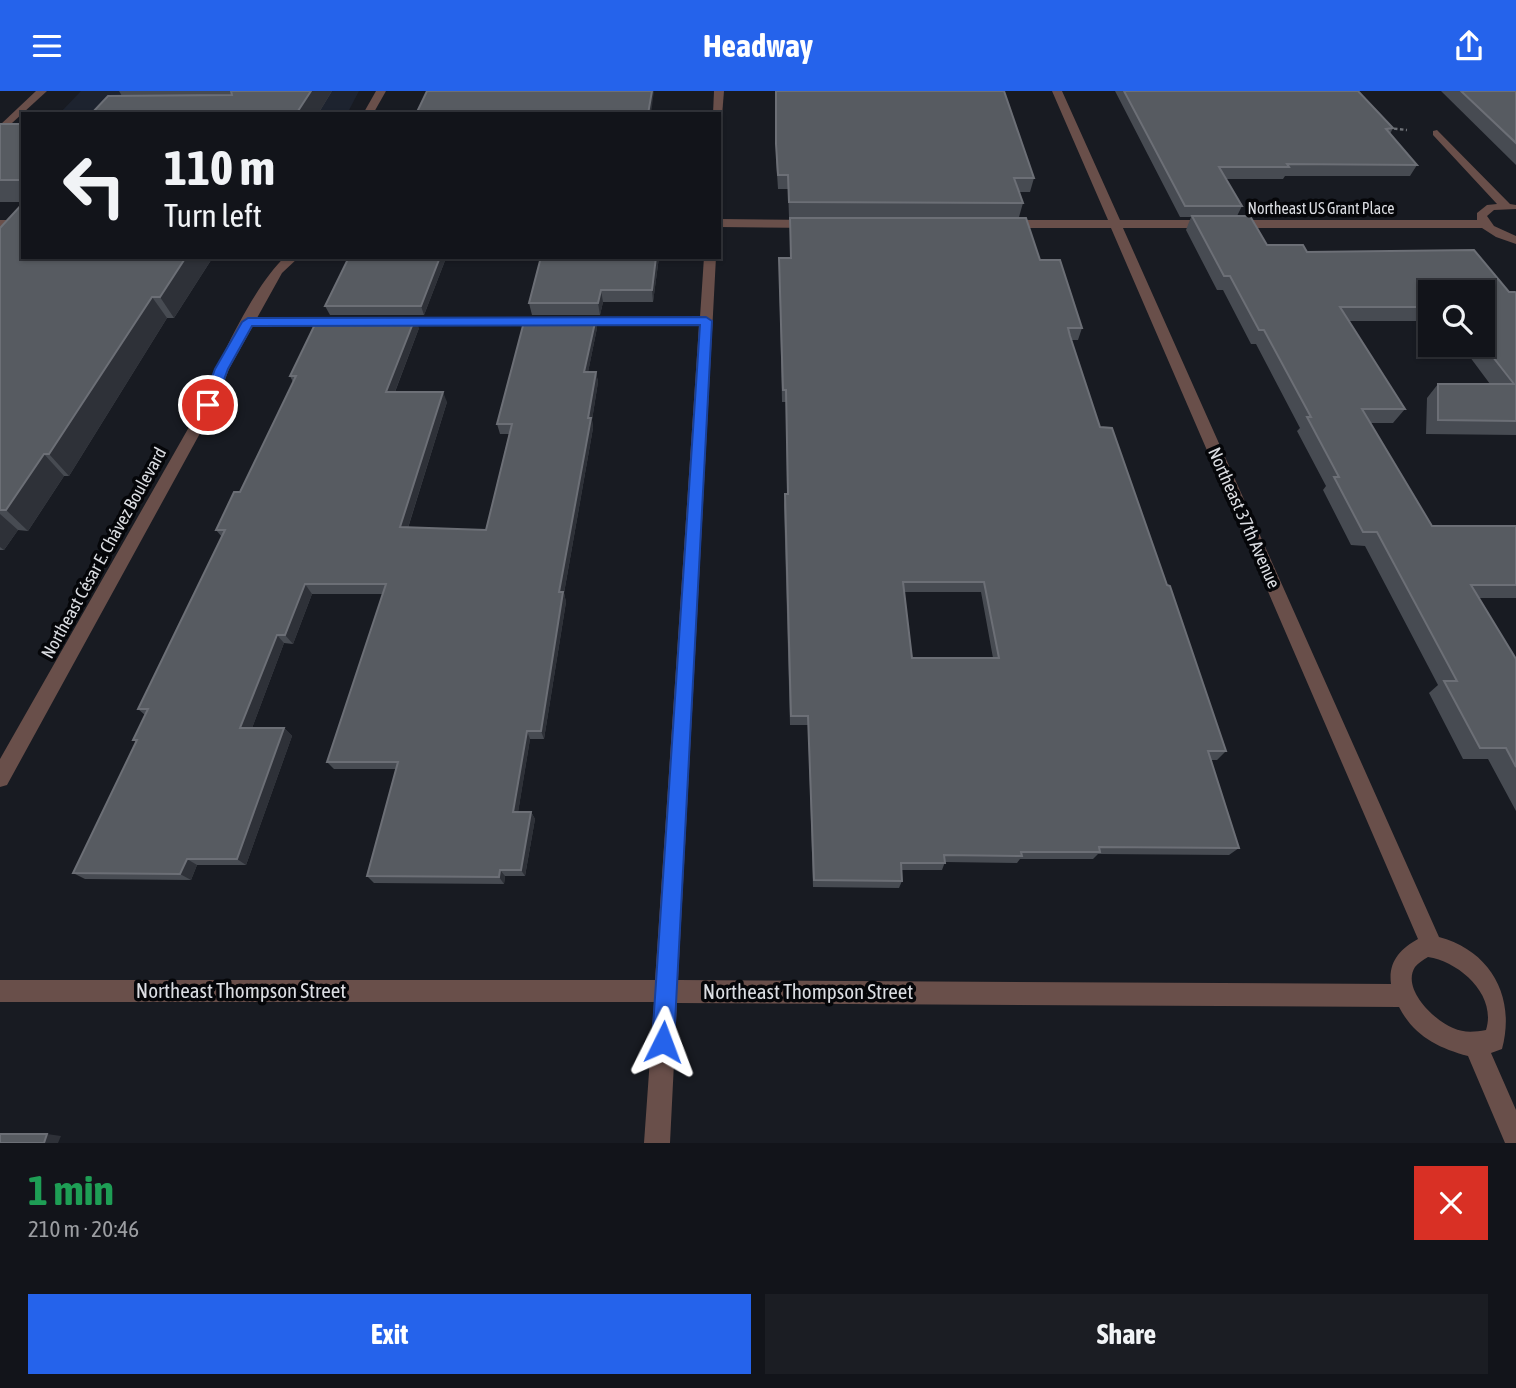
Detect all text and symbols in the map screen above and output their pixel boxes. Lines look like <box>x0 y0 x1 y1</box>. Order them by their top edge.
icon: menu <box>28 27 66 65</box>
text: Headway <box>703 27 813 64</box>
icon: share <box>1450 27 1488 65</box>
text: 110 m <box>164 139 275 195</box>
icon: left <box>49 140 140 231</box>
text: Turn left <box>164 197 262 234</box>
street label: Northeast US Grant Place <box>1248 199 1394 217</box>
map controls <box>1418 280 1495 357</box>
button: search <box>1418 280 1495 357</box>
pin <box>178 375 238 435</box>
icon: arrive <box>189 386 227 424</box>
street label: Northeast César E. Chávez Boulevard <box>37 444 170 662</box>
street label: Northeast 37th Avenue <box>1204 444 1285 591</box>
street label: Northeast Thompson Street <box>136 978 346 1002</box>
street label: Northeast Thompson Street <box>703 979 913 1003</box>
position arrow <box>626 1005 700 1079</box>
text: 1 min <box>28 1166 114 1214</box>
button: close <box>1414 1166 1488 1240</box>
text: 210 m · 20:46 <box>28 1216 139 1242</box>
button: Exit <box>28 1294 751 1374</box>
button: Share <box>765 1294 1488 1374</box>

